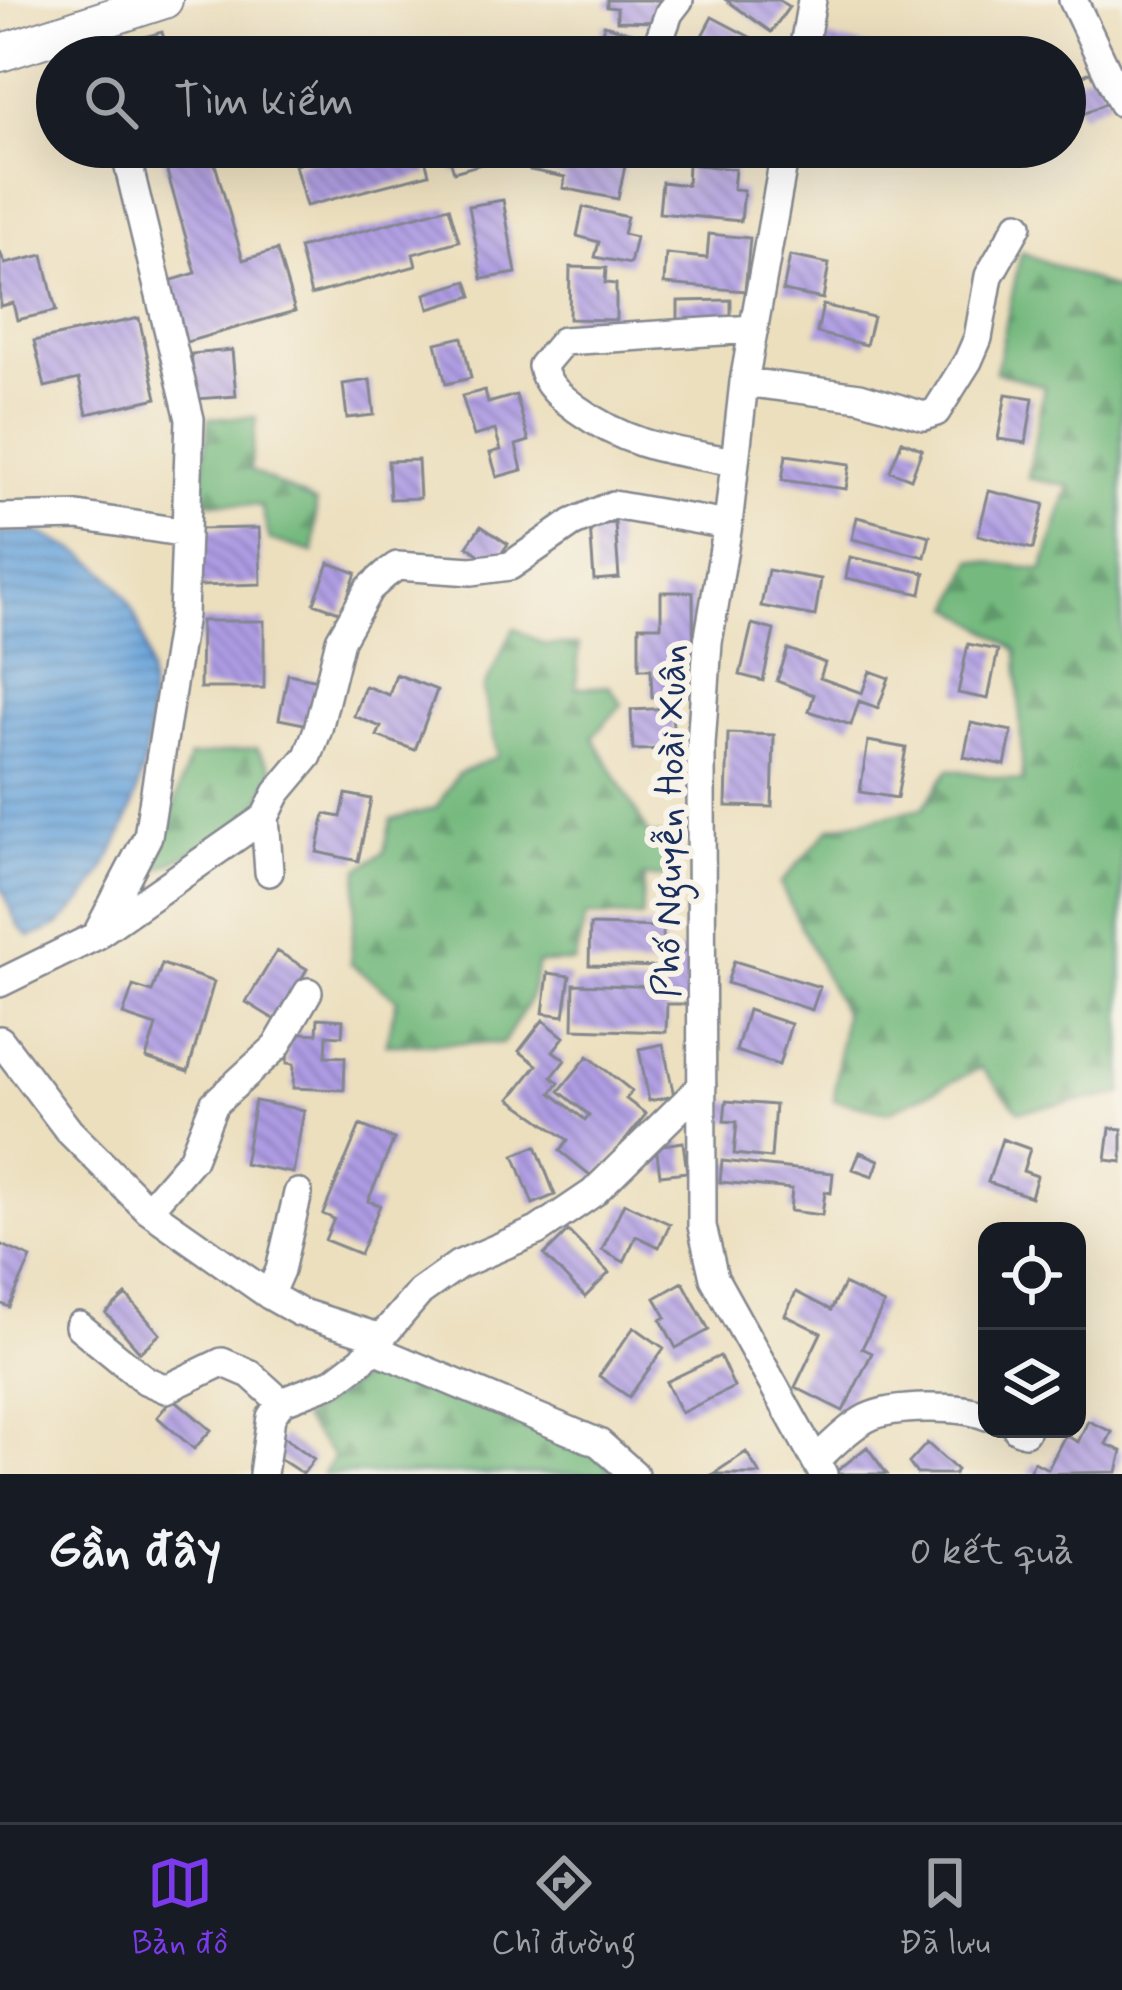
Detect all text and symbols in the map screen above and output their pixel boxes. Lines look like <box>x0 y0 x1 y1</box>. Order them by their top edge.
search box <box>36 36 1086 168</box>
icon: search <box>78 69 144 135</box>
text: Tìm kiếm <box>174 73 354 132</box>
street label: Phố Nguyễn Hoài Xuân <box>643 644 703 998</box>
map controls <box>978 1222 1086 1438</box>
button: locate <box>978 1222 1086 1330</box>
button: layers <box>978 1330 1086 1438</box>
text: Gần đây <box>48 1519 221 1585</box>
text: 0 kết quả <box>910 1527 1074 1578</box>
tab: Bản đồ <box>132 1850 228 1966</box>
tab: Chỉ đường <box>491 1850 636 1966</box>
tab: Đã lưu <box>899 1850 990 1966</box>

